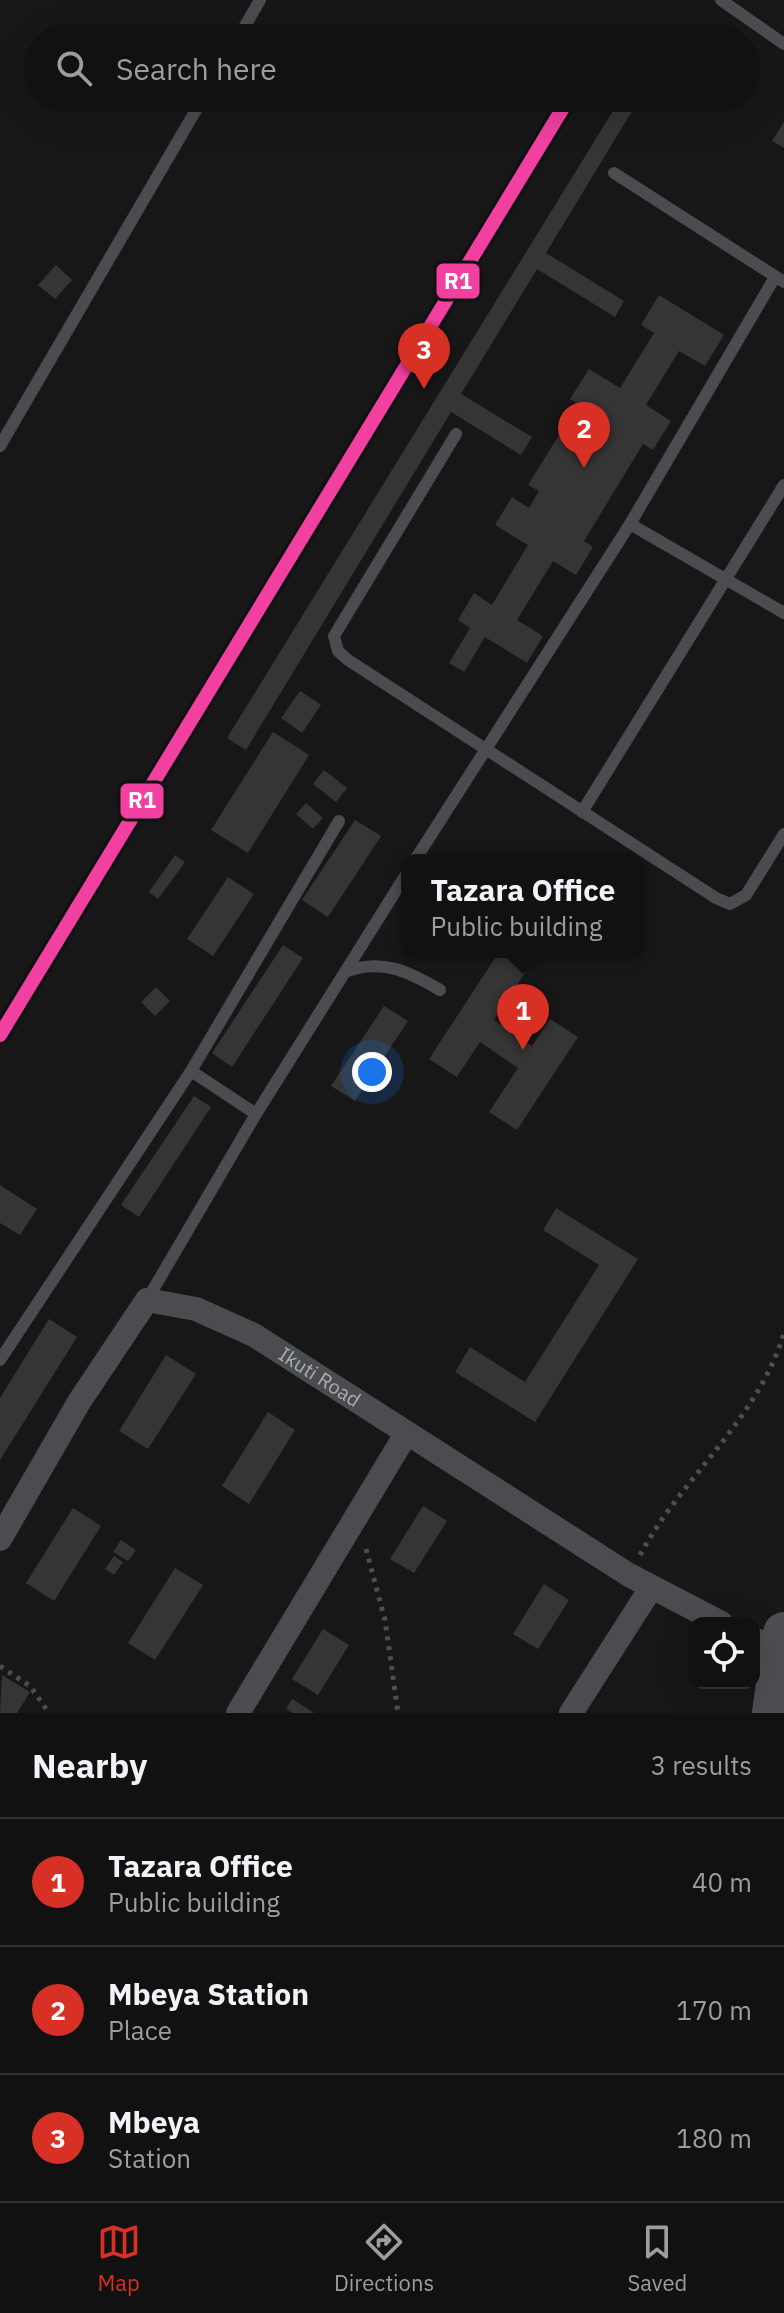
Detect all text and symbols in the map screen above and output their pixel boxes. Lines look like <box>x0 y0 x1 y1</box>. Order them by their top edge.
search box <box>24 24 760 112</box>
icon: search <box>52 46 96 90</box>
text: Search here <box>116 49 277 88</box>
line badge: R1 <box>435 262 481 300</box>
text: R1 <box>444 266 472 295</box>
pin: 3 <box>398 323 450 389</box>
pin: 2 <box>558 402 610 468</box>
line badge: R1 <box>119 782 165 820</box>
text: R1 <box>128 785 156 814</box>
popup <box>401 854 645 958</box>
text: Tazara Office <box>431 870 615 909</box>
text: Public building <box>431 909 602 943</box>
pin: 1 <box>497 984 549 1050</box>
your location <box>352 1052 392 1092</box>
street label: Ikuti Road <box>274 1340 366 1413</box>
map controls <box>688 1617 760 1689</box>
button: locate <box>688 1617 760 1689</box>
text: Nearby <box>32 1743 147 1787</box>
text: 3 results <box>650 1748 752 1782</box>
text: Tazara Office <box>108 1846 293 1885</box>
text: 1 <box>50 1865 66 1899</box>
text: 40 m <box>692 1865 752 1899</box>
text: Public building <box>108 1885 280 1919</box>
text: Mbeya Station <box>108 1974 309 2013</box>
text: 2 <box>50 1993 66 2027</box>
text: 170 m <box>676 1993 752 2027</box>
text: Place <box>108 2013 172 2047</box>
text: Mbeya <box>108 2102 200 2141</box>
text: 3 <box>50 2121 66 2155</box>
text: 180 m <box>676 2121 752 2155</box>
text: Station <box>108 2141 191 2175</box>
tab: Map <box>97 2220 141 2297</box>
tab: Directions <box>334 2220 434 2297</box>
tab: Saved <box>627 2220 687 2297</box>

